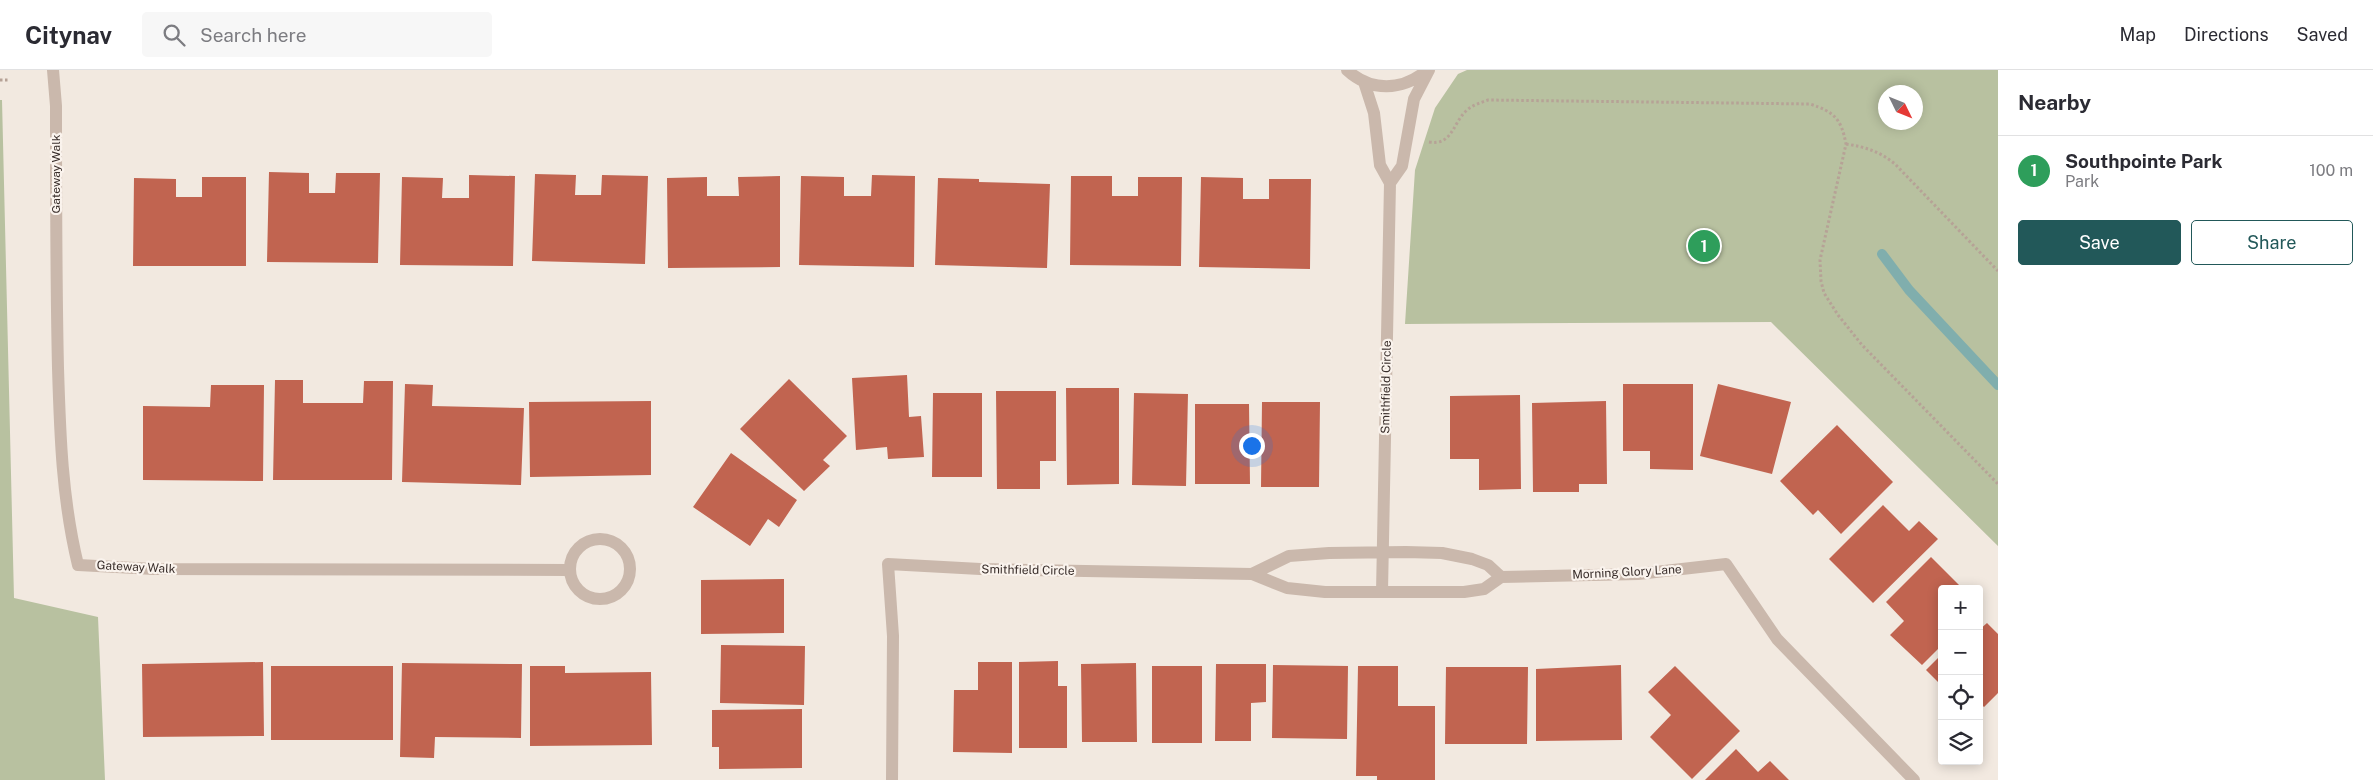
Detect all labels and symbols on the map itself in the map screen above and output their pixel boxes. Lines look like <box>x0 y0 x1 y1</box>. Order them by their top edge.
north arrow <box>1878 85 1923 130</box>
street label: Gateway Walk <box>49 134 63 213</box>
pin: 1 <box>1688 227 1720 265</box>
street label: Smithfield Circle <box>1378 340 1394 434</box>
your location <box>1239 433 1265 459</box>
street label: Gateway Walk <box>96 558 176 576</box>
street label: Smithfield Circle <box>981 562 1075 578</box>
street label: Morning Glory Lane <box>1572 562 1682 582</box>

